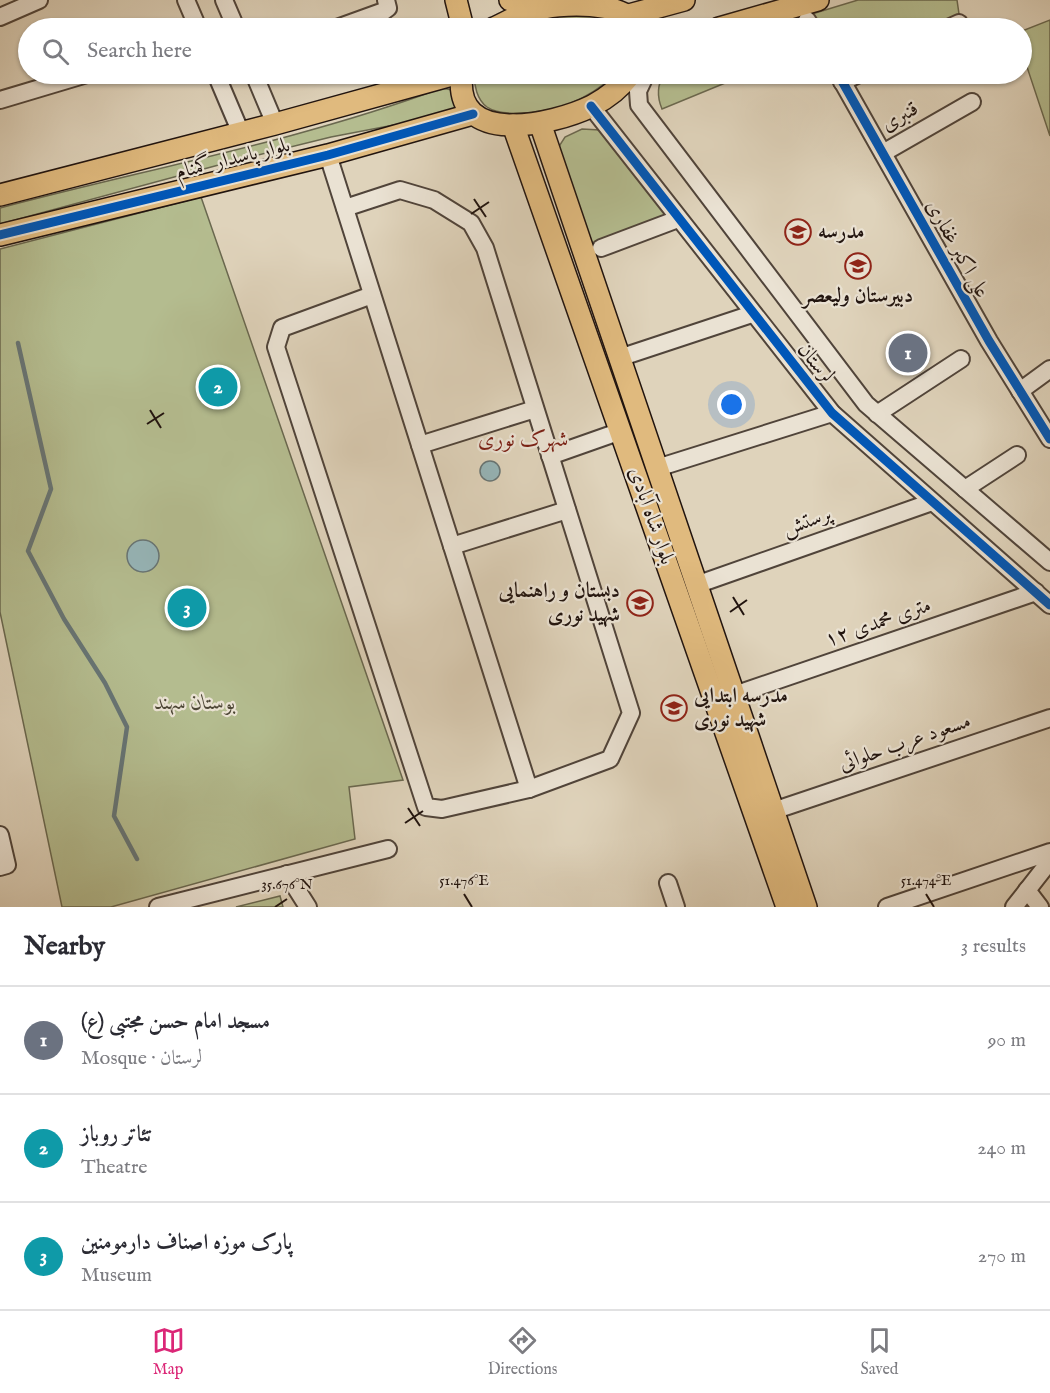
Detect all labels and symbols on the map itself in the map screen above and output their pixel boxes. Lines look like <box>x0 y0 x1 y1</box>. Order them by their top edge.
street label: قنبری <box>876 96 924 138</box>
street label: بلوار پاسدار گمنام <box>172 130 294 189</box>
street label: علی اکبر غفاری <box>918 195 995 303</box>
school or university icon: مدرسه <box>783 217 813 247</box>
place label: مدرسه <box>818 219 864 246</box>
school or university icon: دبیرستان ولیعصر <box>843 251 873 281</box>
place label: دبیرستان ولیعصر <box>800 283 913 310</box>
pin: 1 <box>888 330 928 376</box>
street label: لرستان <box>790 337 840 389</box>
pin: 2 <box>198 364 238 410</box>
your location <box>717 390 746 419</box>
district label: شهرک نوری <box>478 426 568 454</box>
street label: بلوار شاه آبادی <box>622 463 681 568</box>
street label: پرستش <box>779 500 837 543</box>
place label: دبستان و راهنمایی شهید نوری <box>498 578 620 629</box>
pin: 3 <box>168 586 207 630</box>
school or university icon: دبستان و راهنمایی شهید نوری <box>625 588 655 618</box>
street label: ۱۲ متری محمدی <box>821 592 935 654</box>
place label: مدرسه ابتدایی شهید نوری <box>693 683 788 734</box>
park label: بوستان سهند <box>154 690 236 717</box>
school or university icon: مدرسه ابتدایی شهید نوری <box>659 693 689 723</box>
street label: مسعود عرب حلوائی <box>835 708 975 778</box>
text: 51.476°E <box>439 871 489 890</box>
text: 51.474°E <box>901 871 951 890</box>
text: 35.676°N <box>261 875 313 894</box>

